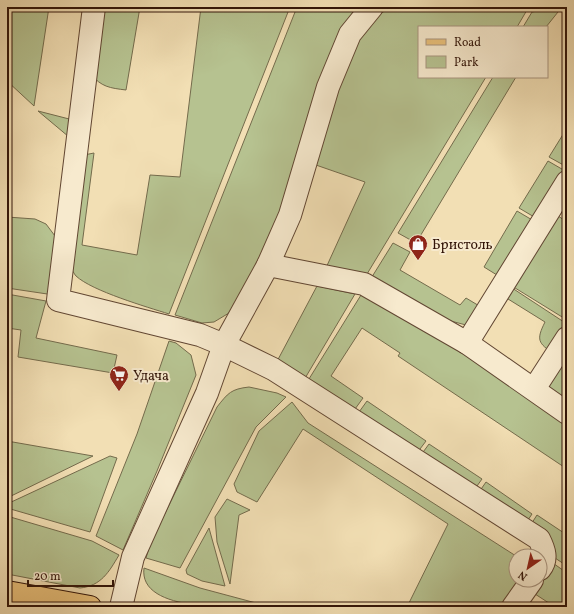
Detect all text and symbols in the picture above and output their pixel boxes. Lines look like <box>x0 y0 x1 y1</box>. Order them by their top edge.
legend <box>418 26 548 78</box>
text: Road <box>454 35 481 51</box>
text: Park <box>454 55 479 71</box>
shop icon: Бристоль <box>407 233 429 261</box>
place label: Бристоль <box>432 236 493 255</box>
supermarket icon: Удача <box>108 364 130 392</box>
place label: Удача <box>133 367 169 386</box>
north arrow <box>508 548 548 588</box>
scale bar <box>28 562 113 588</box>
text: N <box>516 567 531 584</box>
text: 20 m <box>34 569 61 585</box>

